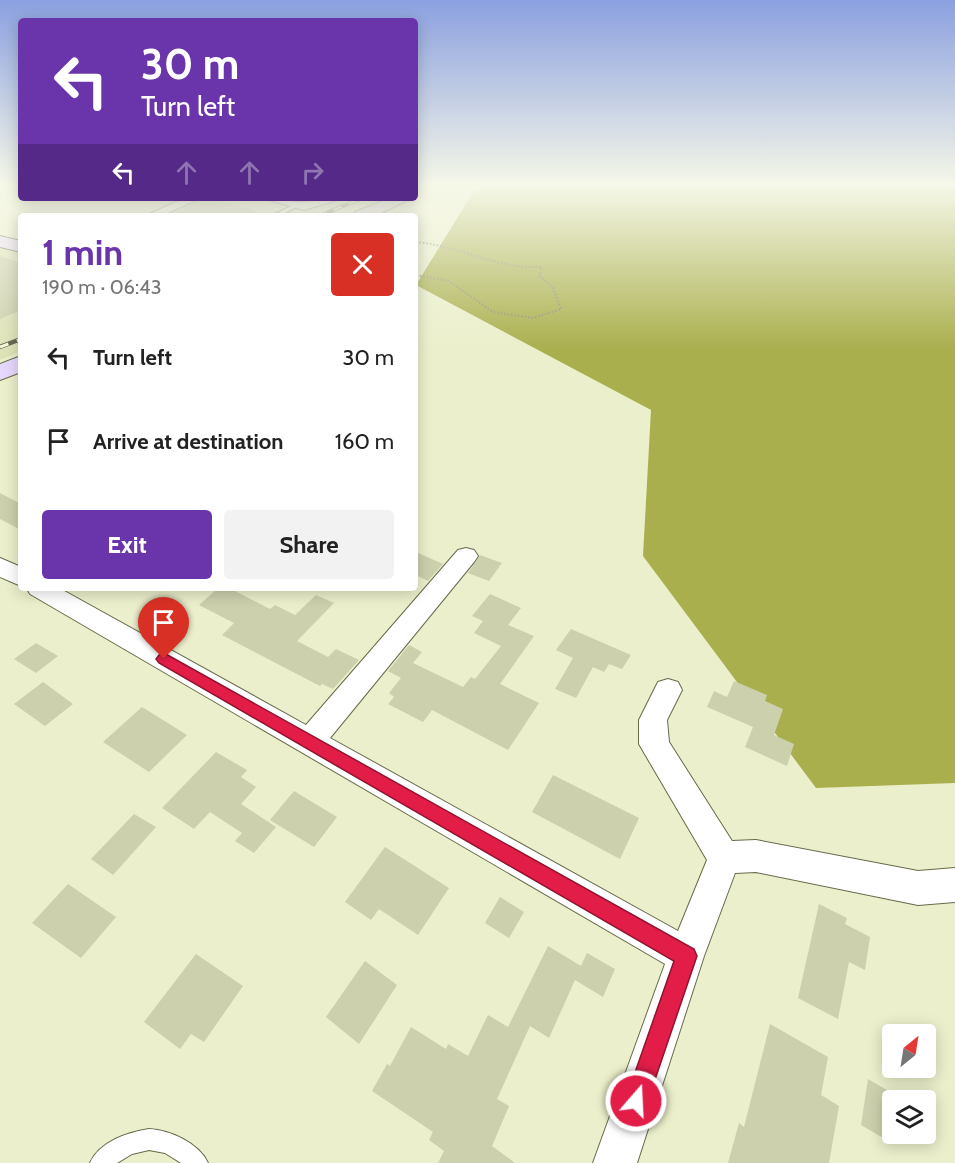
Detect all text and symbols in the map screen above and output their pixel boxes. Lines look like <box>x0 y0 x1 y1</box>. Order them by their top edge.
text: 30 m <box>141 38 239 90</box>
icon: left <box>42 42 120 120</box>
text: Turn left <box>141 90 235 123</box>
icon: left <box>107 156 140 189</box>
icon: ahead <box>170 156 203 189</box>
icon: ahead <box>233 156 266 189</box>
icon: right <box>296 156 329 189</box>
text: 1 min <box>42 230 123 274</box>
button: close <box>331 233 394 296</box>
text: 190 m · 06:43 <box>42 275 162 299</box>
icon: left <box>42 341 75 374</box>
text: Turn left <box>93 344 172 371</box>
text: 30 m <box>342 344 394 371</box>
icon: arrive <box>42 425 75 458</box>
text: Arrive at destination <box>93 428 283 455</box>
text: 160 m <box>335 428 394 455</box>
button: Exit <box>42 510 212 579</box>
button: Share <box>224 510 394 579</box>
pin <box>138 597 189 659</box>
icon: arrive <box>147 606 180 639</box>
north arrow <box>882 1024 936 1078</box>
map controls <box>882 1024 936 1144</box>
position arrow <box>604 1069 668 1133</box>
button: layers <box>882 1090 936 1144</box>

